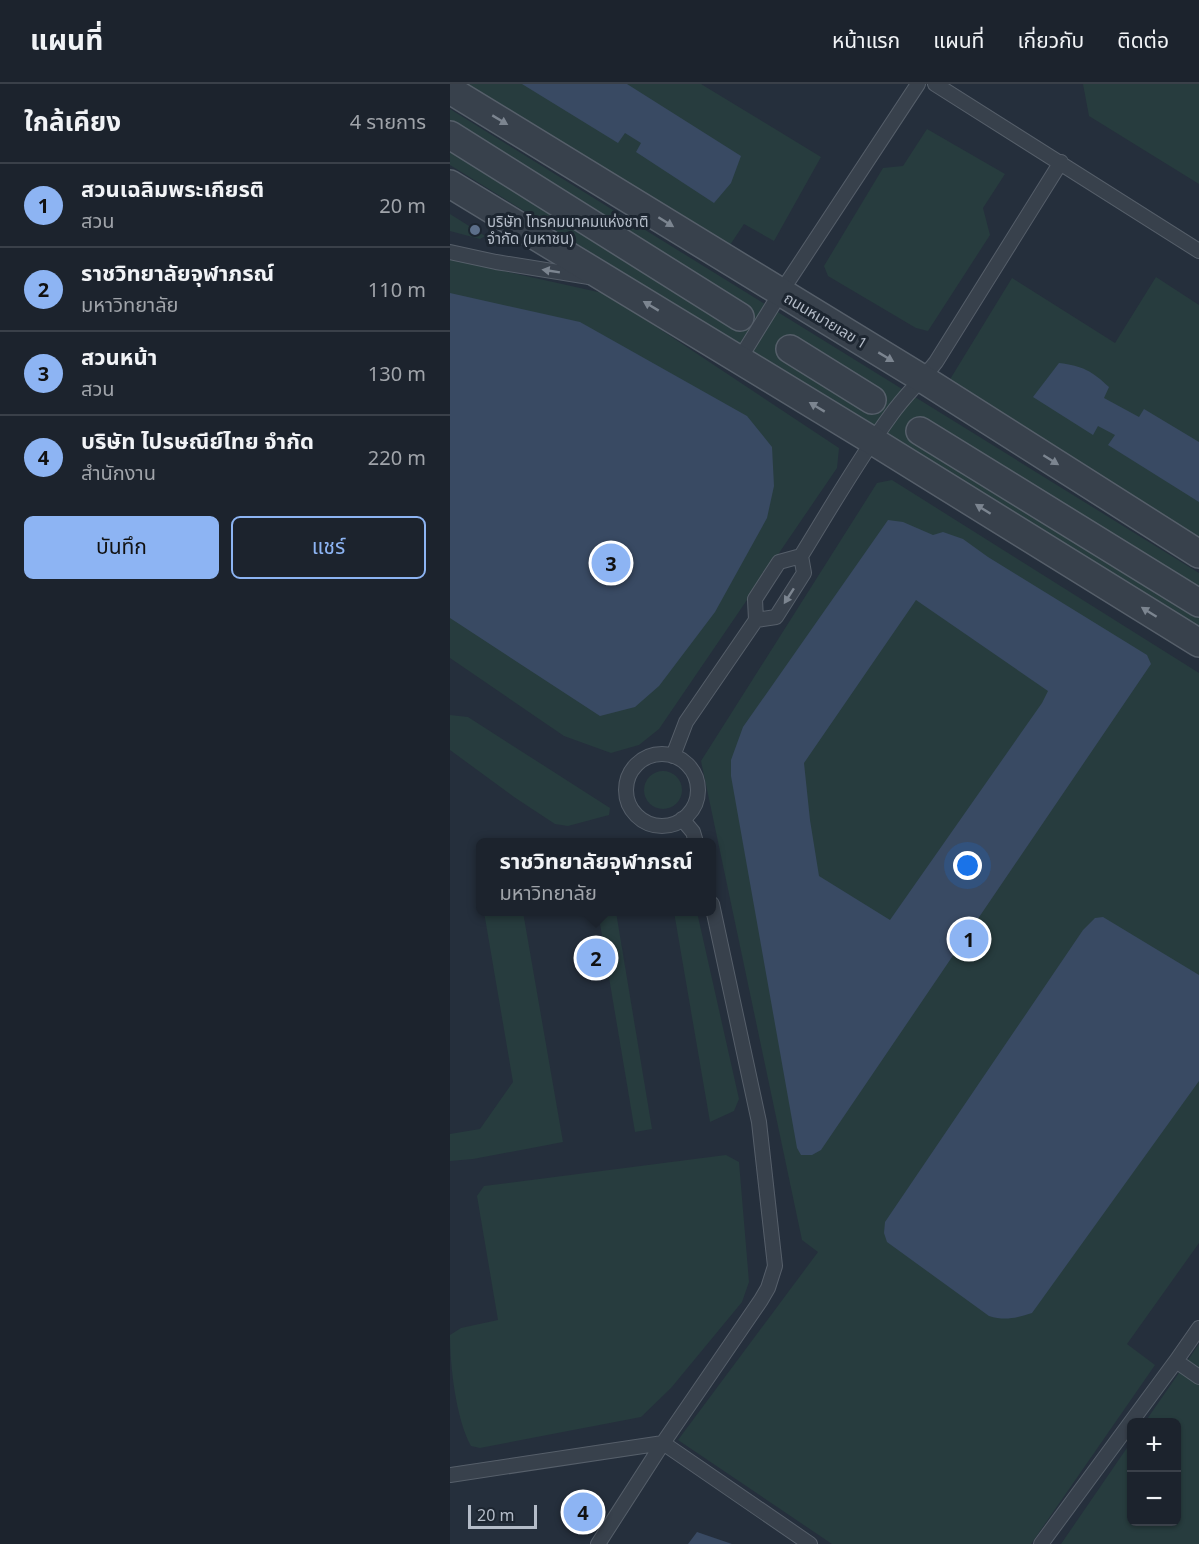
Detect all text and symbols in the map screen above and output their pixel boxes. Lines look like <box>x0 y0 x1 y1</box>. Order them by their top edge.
text: แผนที่ <box>30 20 103 58</box>
text: หน้าแรก <box>832 26 900 54</box>
text: แผนที่ <box>933 26 984 54</box>
text: เกี่ยวกับ <box>1017 26 1084 54</box>
text: ติดต่อ <box>1117 26 1169 54</box>
text: ใกล้เคียง <box>24 103 121 139</box>
text: 4 รายการ <box>350 108 426 135</box>
one-way arrow <box>492 115 508 126</box>
text: สวนเฉลิมพระเกียรติ <box>81 173 264 203</box>
text: 1 <box>38 192 49 219</box>
text: 20 m <box>379 192 426 219</box>
text: สวน <box>81 207 115 234</box>
place label: บริษัท โทรคมนาคมแห่งชาติ จำกัด (มหาชน) <box>487 211 648 248</box>
one-way arrow <box>658 217 674 228</box>
marker: บริษัท โทรคมนาคมแห่งชาติ จำกัด (มหาชน) <box>468 223 482 237</box>
text: ราชวิทยาลัยจุฬาภรณ์ <box>81 257 274 287</box>
one-way arrow <box>541 266 560 275</box>
text: 2 <box>38 276 49 303</box>
text: 110 m <box>368 276 426 303</box>
street label: ถนนหมายเลข 1 <box>781 287 871 353</box>
text: มหาวิทยาลัย <box>81 291 178 318</box>
one-way arrow <box>643 300 659 311</box>
text: สวนหน้า <box>81 341 157 371</box>
one-way arrow <box>878 351 894 362</box>
text: 3 <box>38 360 49 387</box>
text: 130 m <box>368 360 426 387</box>
text: สวน <box>81 375 115 402</box>
one-way arrow <box>809 402 825 413</box>
text: บริษัท ไปรษณีย์ไทย จำกัด <box>81 425 314 455</box>
text: 4 <box>38 444 49 471</box>
text: 220 m <box>368 444 426 471</box>
one-way arrow <box>1043 455 1059 466</box>
text: สำนักงาน <box>81 459 156 486</box>
one-way arrow <box>975 504 991 515</box>
button: บันทึก <box>24 516 219 579</box>
button: แชร์ <box>231 516 426 579</box>
pin: 3 <box>592 540 630 586</box>
one-way arrow <box>784 588 795 604</box>
one-way arrow <box>1141 606 1157 617</box>
popup <box>476 838 716 916</box>
text: ราชวิทยาลัยจุฬาภรณ์ <box>499 845 693 875</box>
your location <box>953 851 982 880</box>
text: มหาวิทยาลัย <box>499 879 597 906</box>
pin: 1 <box>950 916 988 962</box>
pin: 2 <box>576 936 616 980</box>
map controls <box>1127 1418 1181 1526</box>
button: + <box>1127 1418 1181 1472</box>
button: − <box>1127 1472 1181 1526</box>
pin: 4 <box>564 1490 602 1534</box>
scale bar <box>468 1502 537 1530</box>
text: 20 m <box>477 1504 514 1526</box>

